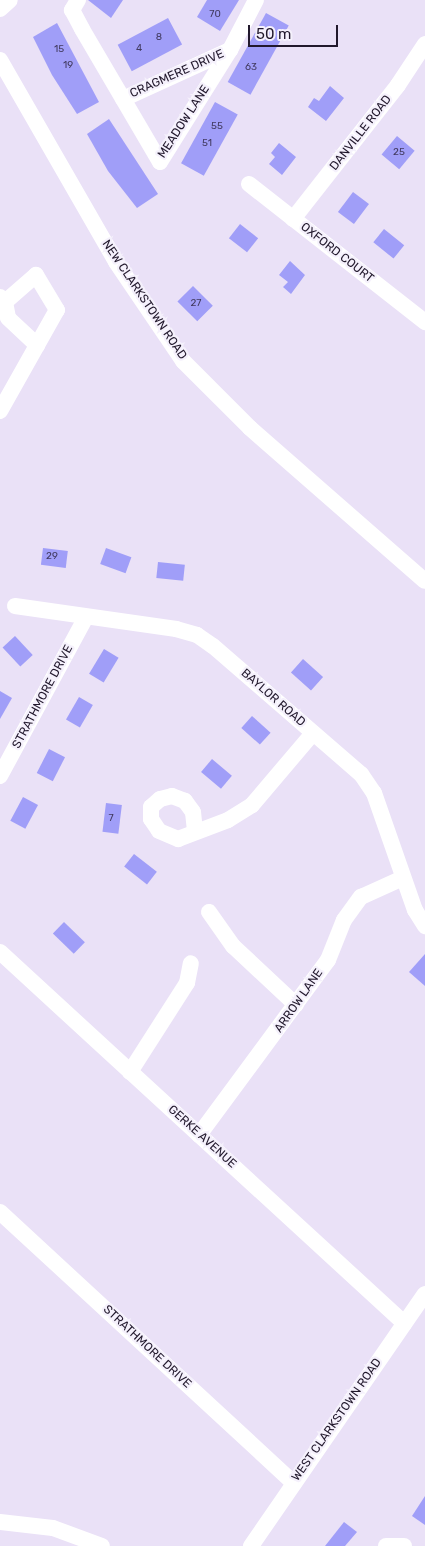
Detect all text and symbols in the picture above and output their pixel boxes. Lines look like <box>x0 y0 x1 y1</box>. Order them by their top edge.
house number: 70 <box>209 9 221 21</box>
scale bar <box>250 15 340 47</box>
text: 50 m <box>256 25 291 43</box>
house number: 8 <box>156 32 162 44</box>
house number: 4 <box>136 43 142 55</box>
house number: 15 <box>54 44 64 56</box>
street label: CRAGMERE DRIVE <box>128 47 226 101</box>
house number: 19 <box>63 60 73 72</box>
house number: 63 <box>245 62 257 74</box>
street label: MEADOW LANE <box>155 83 213 161</box>
street label: DANVILLE ROAD <box>327 93 395 173</box>
house number: 55 <box>211 121 223 133</box>
house number: 51 <box>202 138 212 150</box>
house number: 25 <box>393 147 405 159</box>
street label: OXFORD COURT <box>298 220 376 286</box>
street label: NEW CLARKSTOWN ROAD <box>99 238 189 362</box>
house number: 27 <box>191 298 201 310</box>
house number: 29 <box>46 551 58 563</box>
street label: STRATHMORE DRIVE <box>10 643 76 751</box>
street label: BAYLOR ROAD <box>238 666 308 730</box>
house number: 7 <box>108 813 114 825</box>
street label: ARROW LANE <box>272 966 326 1036</box>
street label: GERKE AVENUE <box>165 1102 239 1172</box>
street label: STRATHMORE DRIVE <box>100 1302 194 1392</box>
street label: WEST CLARKSTOWN ROAD <box>289 1356 385 1484</box>

